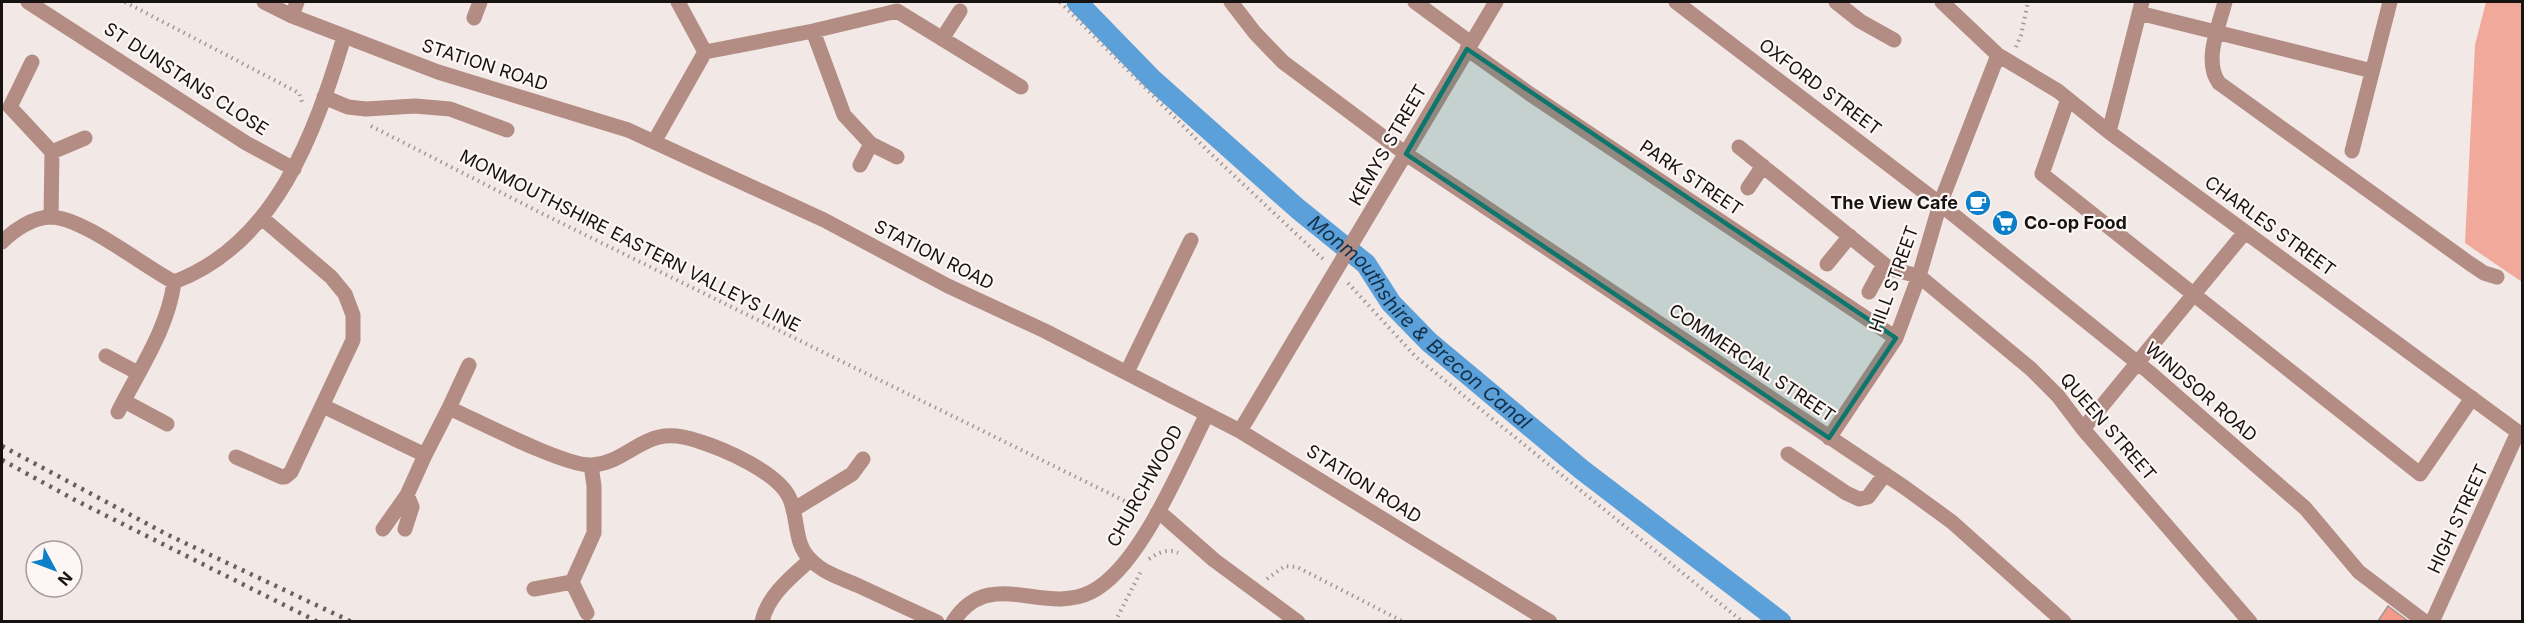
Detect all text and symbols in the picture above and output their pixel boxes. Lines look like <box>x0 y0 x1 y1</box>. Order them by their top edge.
street label: ST DUNSTANS CLOSE <box>100 18 272 139</box>
street label: STATION ROAD <box>419 34 551 95</box>
street label: OXFORD STREET <box>1755 34 1886 139</box>
street label: KEMYS STREET <box>1344 81 1431 209</box>
street label: PARK STREET <box>1636 136 1747 220</box>
street label: MONMOUTHSHIRE EASTERN VALLEYS LINE <box>456 145 804 336</box>
street label: CHARLES STREET <box>2201 171 2340 280</box>
cafe icon: The View Cafe <box>1963 188 1993 218</box>
place label: The View Cafe <box>1830 192 1958 213</box>
supermarket icon: Co-op Food <box>1990 208 2020 238</box>
water label: Monmouthshire & Brecon Canal <box>1303 210 1536 434</box>
place label: Co-op Food <box>2024 212 2127 233</box>
street label: STATION ROAD <box>871 215 998 294</box>
street label: HILL STREET <box>1865 223 1922 335</box>
street label: COMMERCIAL STREET <box>1665 299 1839 426</box>
street label: WINDSOR ROAD <box>2141 337 2262 446</box>
street label: QUEEN STREET <box>2056 369 2161 485</box>
street label: CHURCHWOOD <box>1102 421 1187 550</box>
street label: STATION ROAD <box>1303 440 1426 527</box>
street label: HIGH STREET <box>2423 461 2492 577</box>
north arrow <box>24 539 84 599</box>
text: N <box>54 568 77 590</box>

